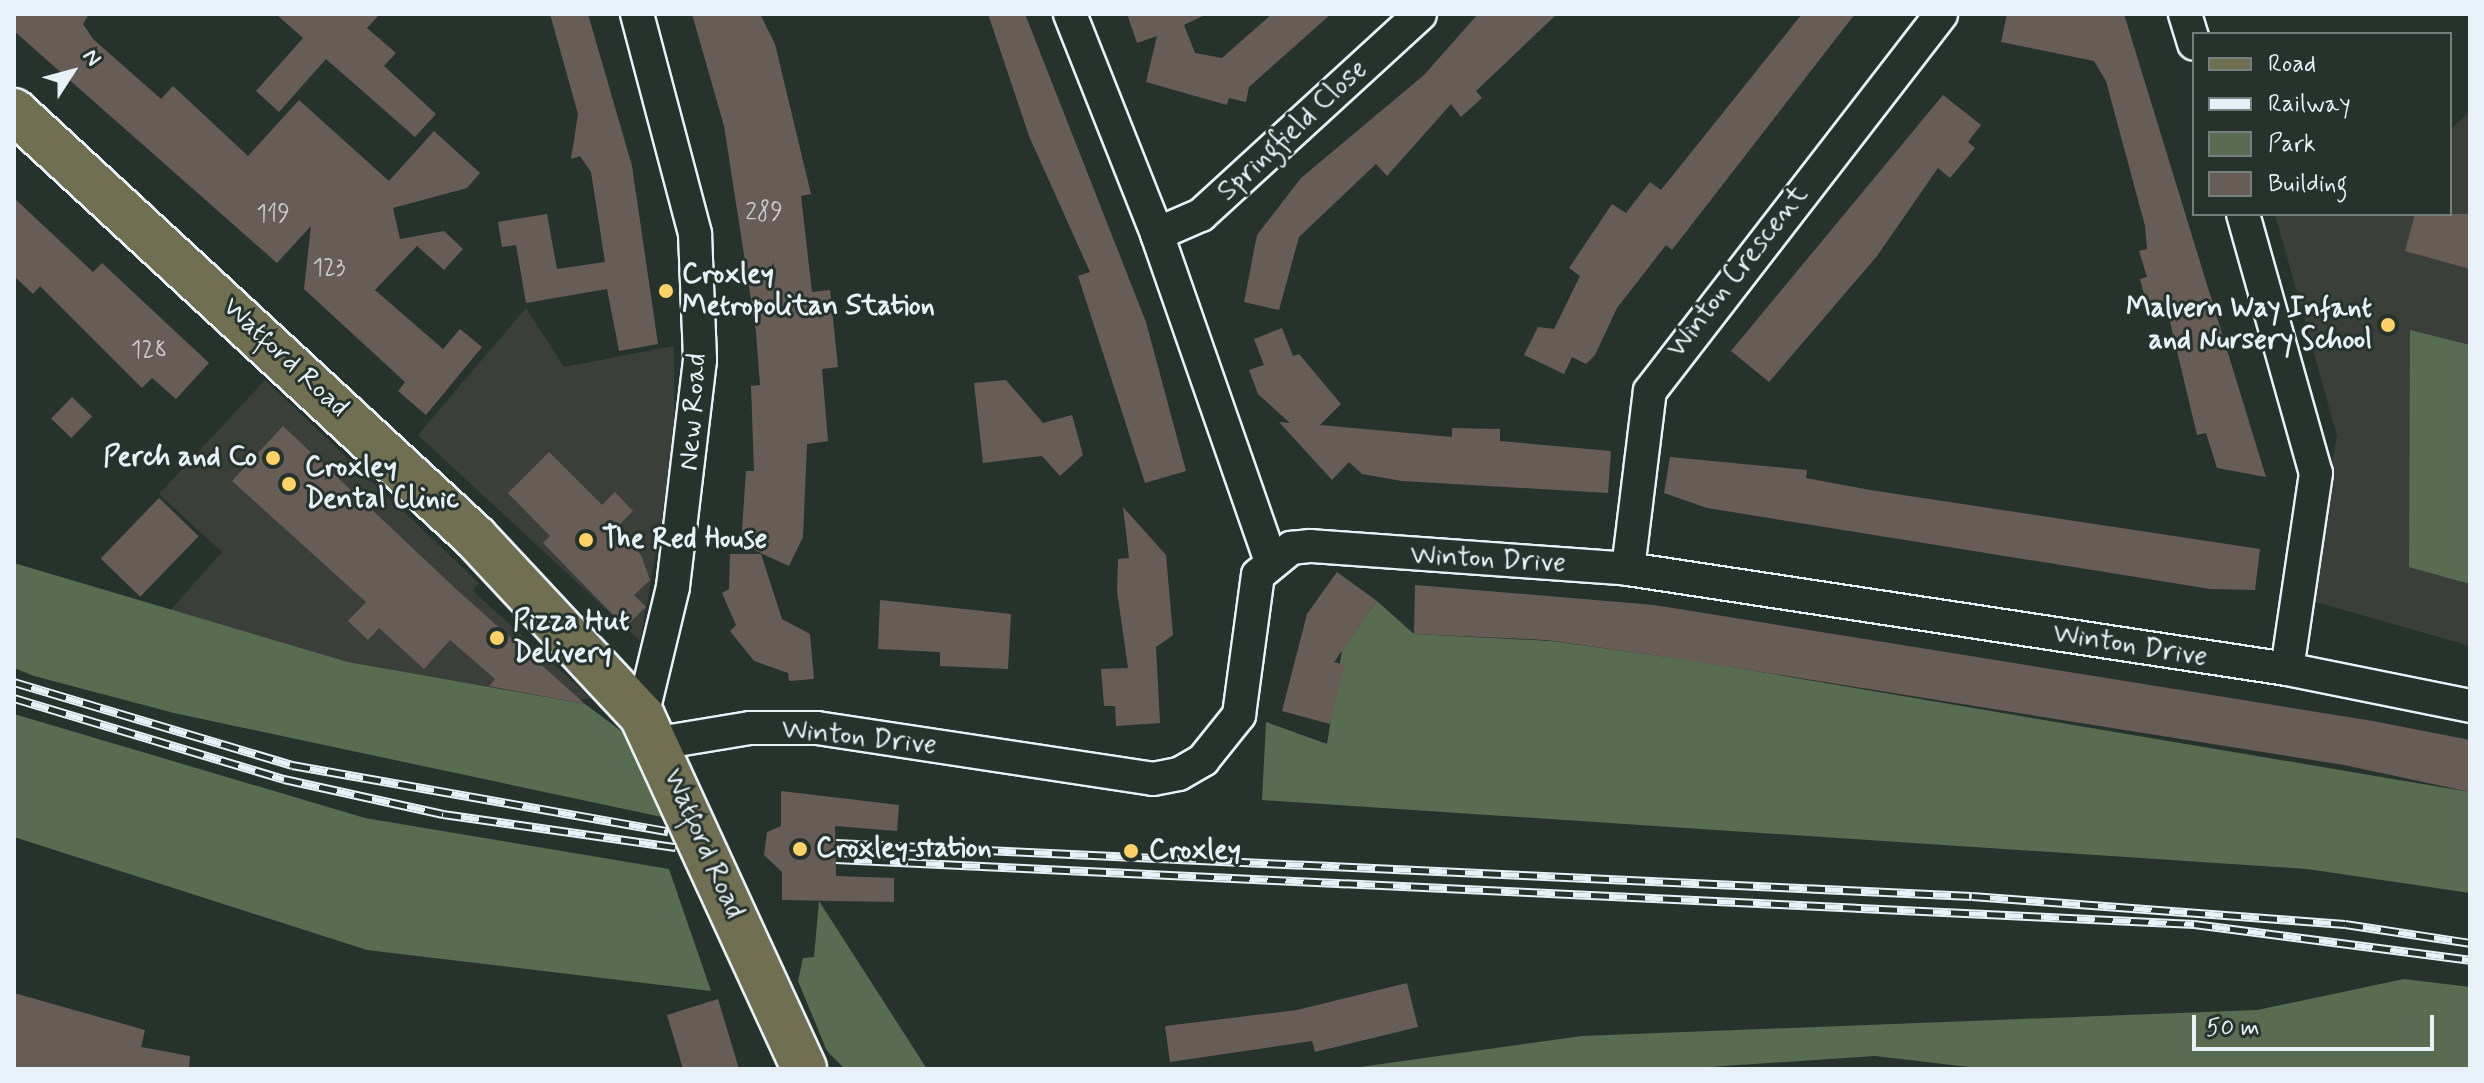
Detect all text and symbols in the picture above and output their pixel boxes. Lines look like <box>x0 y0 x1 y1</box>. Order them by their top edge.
north arrow <box>32 32 112 112</box>
legend <box>2192 32 2452 216</box>
text: N <box>76 44 107 72</box>
text: Road <box>2268 49 2316 80</box>
street label: Springfield Close <box>1211 53 1375 209</box>
text: Railway <box>2268 89 2351 120</box>
text: Park <box>2268 129 2316 160</box>
text: Building <box>2268 169 2348 200</box>
street label: Winton Crescent <box>1663 183 1813 361</box>
house number: 289 <box>745 199 783 227</box>
house number: 119 <box>256 201 290 229</box>
house number: 123 <box>312 255 346 283</box>
place label: Croxley Metropolitan Station <box>682 258 929 324</box>
marker: Croxley Metropolitan Station <box>657 282 675 300</box>
street label: Watford Road <box>215 292 355 424</box>
place label: Malvern Way Infant and Nursery School <box>2114 292 2372 358</box>
marker: Malvern Way Infant and Nursery School <box>2379 316 2397 334</box>
house number: 128 <box>131 337 167 365</box>
street label: New Road <box>673 354 715 470</box>
place label: Perch and Co <box>100 441 257 475</box>
marker: Perch and Co <box>264 449 282 467</box>
place label: Croxley Dental Clinic <box>305 451 463 517</box>
marker: Croxley Dental Clinic <box>280 475 298 493</box>
place label: The Red House <box>602 523 770 557</box>
marker: The Red House <box>577 531 595 549</box>
street label: Winton Drive <box>1410 539 1566 581</box>
place label: Pizza Hut Delivery <box>513 605 627 671</box>
street label: Winton Drive <box>2051 617 2209 675</box>
marker: Pizza Hut Delivery <box>488 629 506 647</box>
street label: Winton Drive <box>781 713 937 763</box>
street label: Watford Road <box>655 765 751 923</box>
place label: Croxley station <box>816 832 992 866</box>
place label: Croxley <box>1149 834 1241 868</box>
marker: Croxley station <box>791 840 809 858</box>
marker: Croxley <box>1120 840 1142 862</box>
scale bar <box>2196 999 2438 1049</box>
text: 50 m <box>2206 1013 2260 1044</box>

